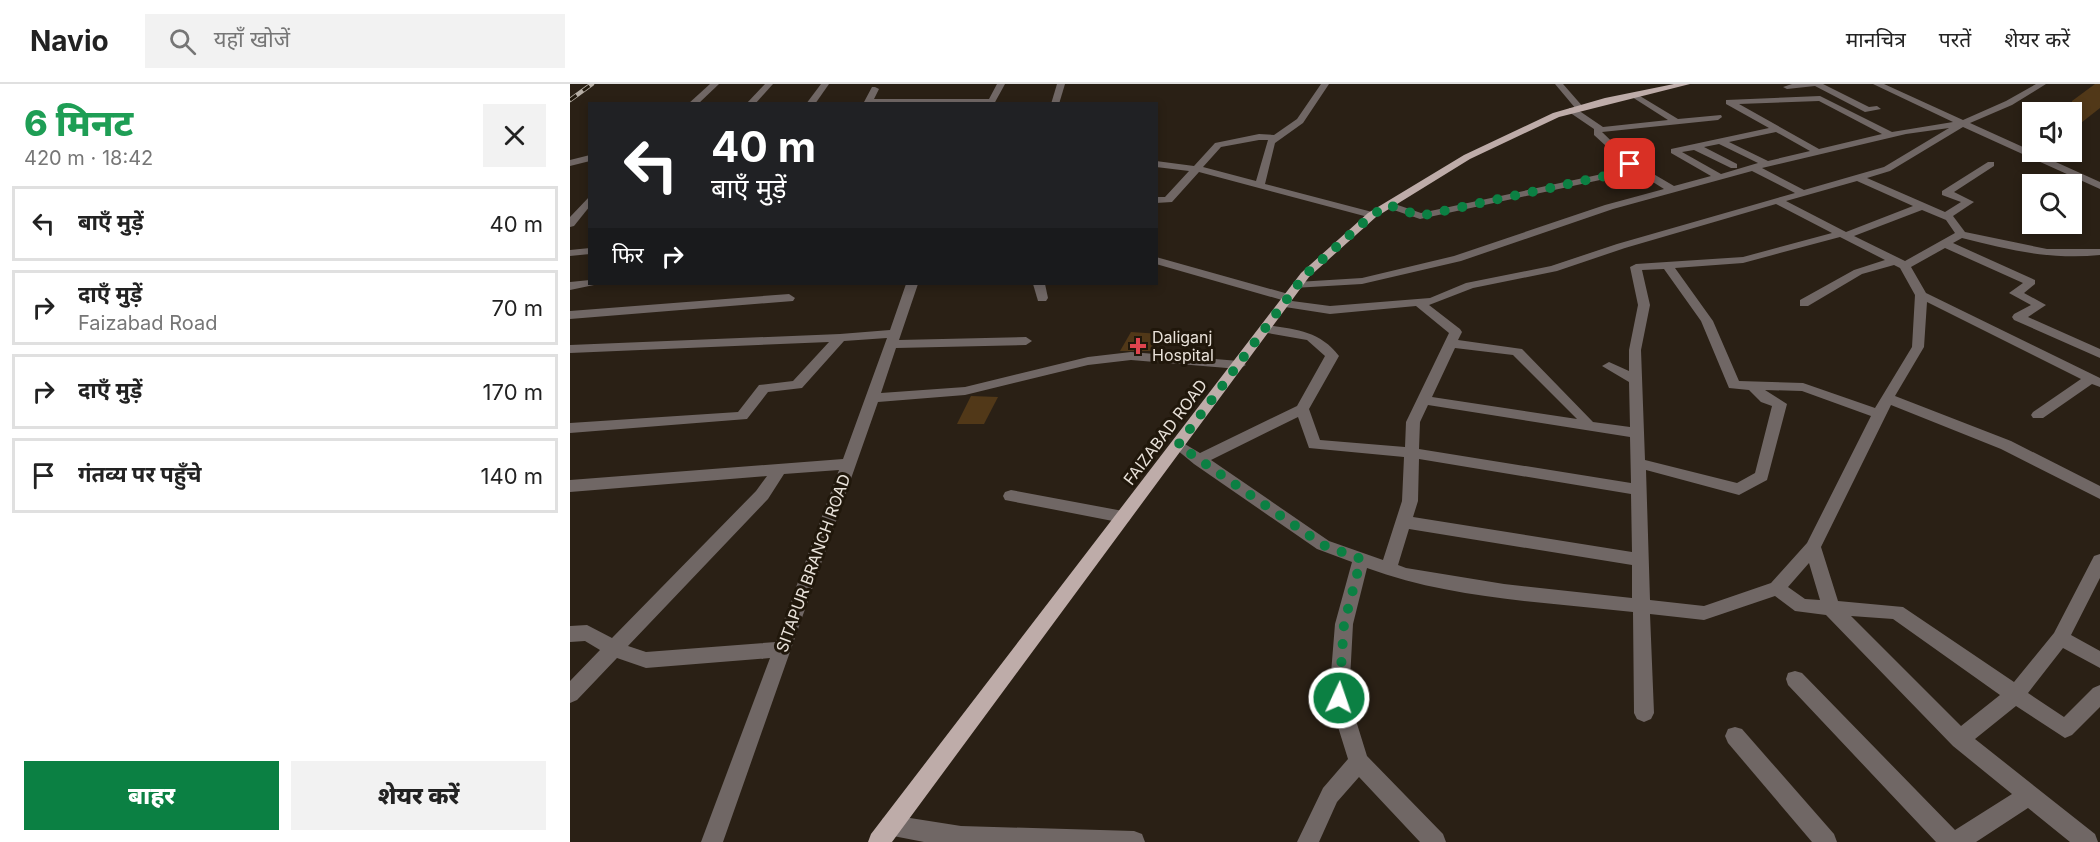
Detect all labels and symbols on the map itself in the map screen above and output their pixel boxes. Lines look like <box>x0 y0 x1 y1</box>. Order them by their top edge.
pin <box>1604 138 1655 189</box>
place label: Daliganj Hospital <box>1152 327 1214 365</box>
marker: Daliganj Hospital <box>1129 337 1147 355</box>
street label: FAIZABAD ROAD <box>1119 375 1211 489</box>
street label: SITAPUR BRANCH ROAD <box>771 471 855 655</box>
position arrow <box>1307 666 1371 730</box>

